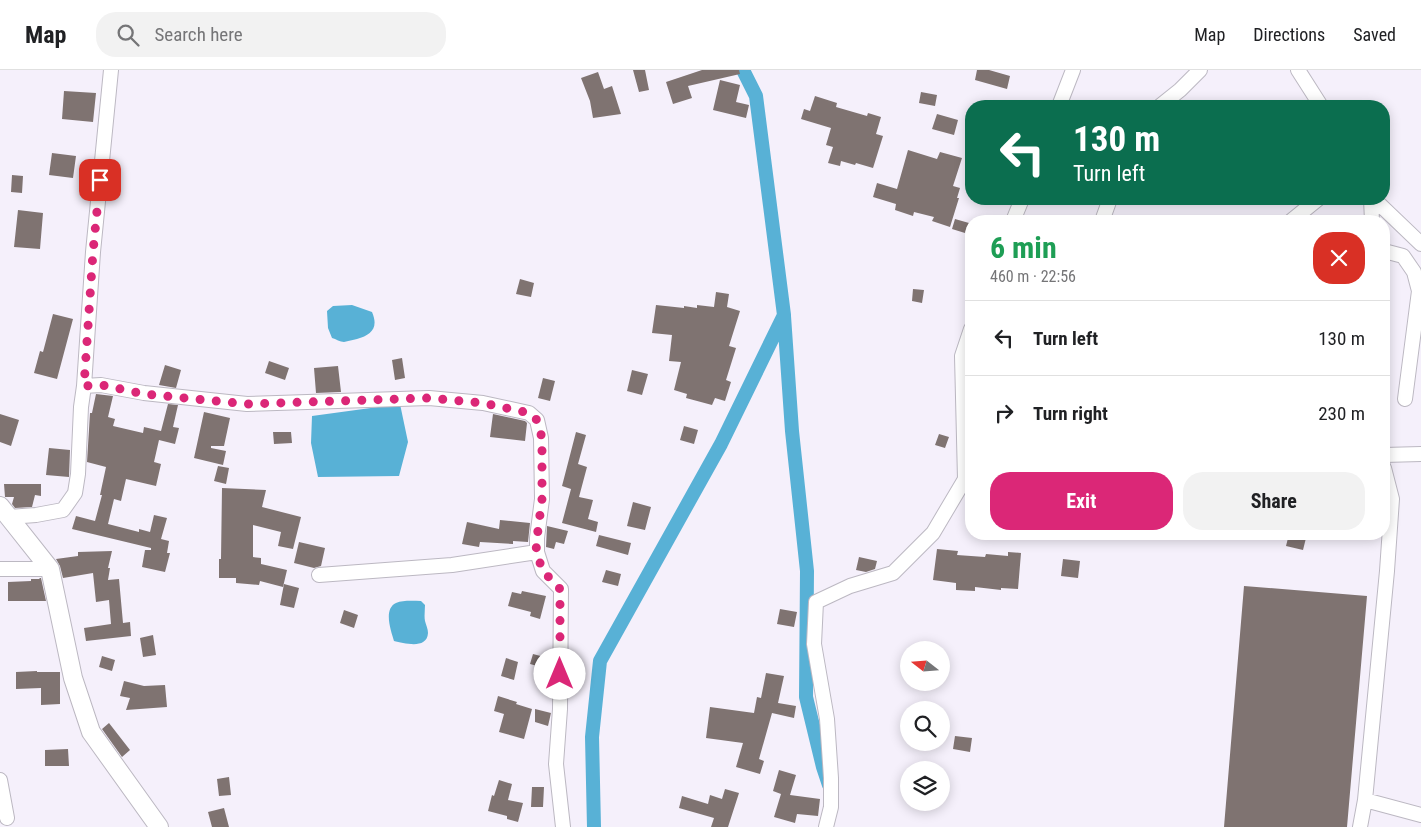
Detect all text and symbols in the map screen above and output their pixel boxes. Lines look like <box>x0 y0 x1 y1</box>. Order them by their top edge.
search box <box>96 12 446 57</box>
text: Map <box>25 21 66 49</box>
icon: search <box>114 21 142 49</box>
text: Search here <box>154 23 243 46</box>
text: Map <box>1194 24 1225 45</box>
text: Directions <box>1253 24 1325 45</box>
text: Saved <box>1353 24 1396 45</box>
text: 130 m <box>1073 119 1160 160</box>
icon: left <box>990 120 1055 185</box>
pin <box>79 159 121 201</box>
text: Turn left <box>1073 161 1145 186</box>
icon: arrive <box>86 166 114 194</box>
text: 6 min <box>990 230 1057 265</box>
button: close <box>1313 232 1365 284</box>
text: 460 m · 22:56 <box>990 267 1076 286</box>
icon: left <box>990 324 1018 352</box>
text: Turn left <box>1033 327 1098 350</box>
text: 130 m <box>1318 327 1365 350</box>
icon: right <box>990 399 1018 427</box>
text: Turn right <box>1033 402 1108 425</box>
text: 230 m <box>1318 402 1365 425</box>
button: Exit <box>990 472 1173 530</box>
button: Share <box>1183 472 1365 530</box>
north arrow <box>900 641 950 691</box>
map controls <box>900 641 950 811</box>
position arrow <box>533 647 585 699</box>
button: search <box>900 701 950 751</box>
button: layers <box>900 761 950 811</box>

